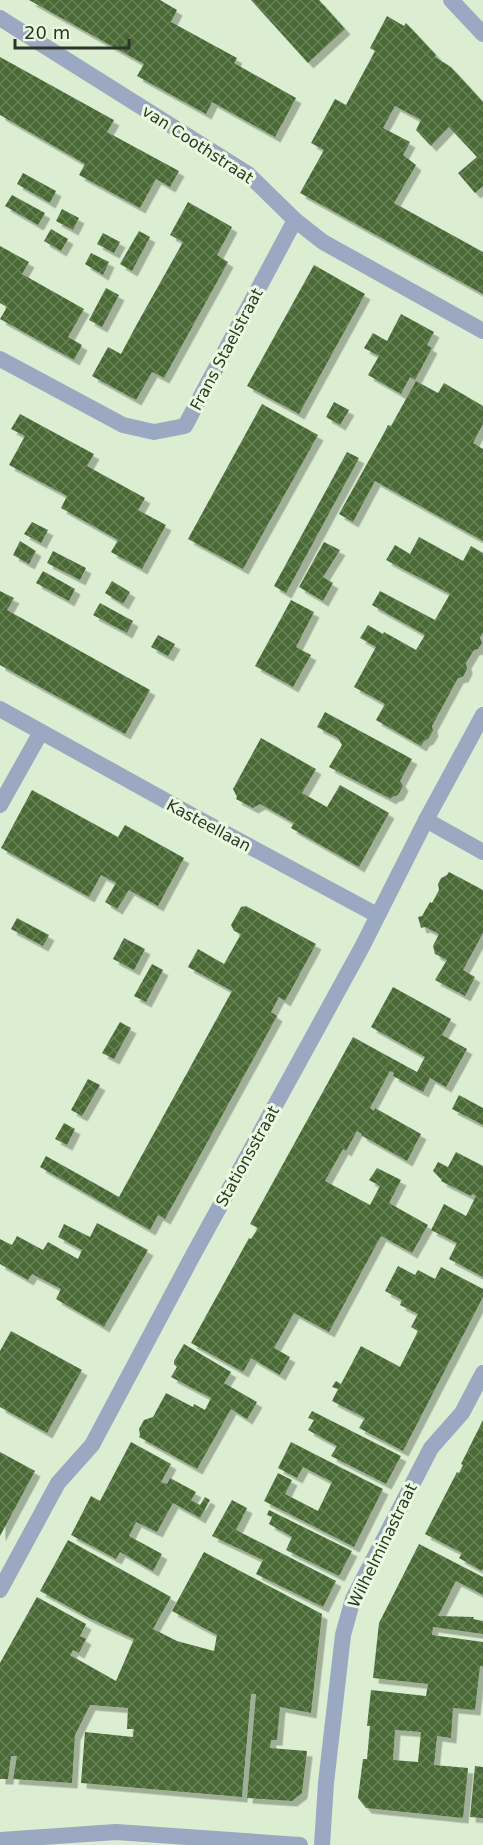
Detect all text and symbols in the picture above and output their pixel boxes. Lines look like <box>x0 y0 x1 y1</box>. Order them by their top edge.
scale bar <box>15 12 129 50</box>
text: 20 m <box>24 22 70 43</box>
street label: van Coothstraat <box>139 101 257 187</box>
street label: Frans Staelstraat <box>186 285 267 414</box>
street label: Kasteellaan <box>163 795 254 856</box>
street label: Stationsstraat <box>212 1103 283 1210</box>
street label: Wilhelminastraat <box>344 1480 421 1610</box>

